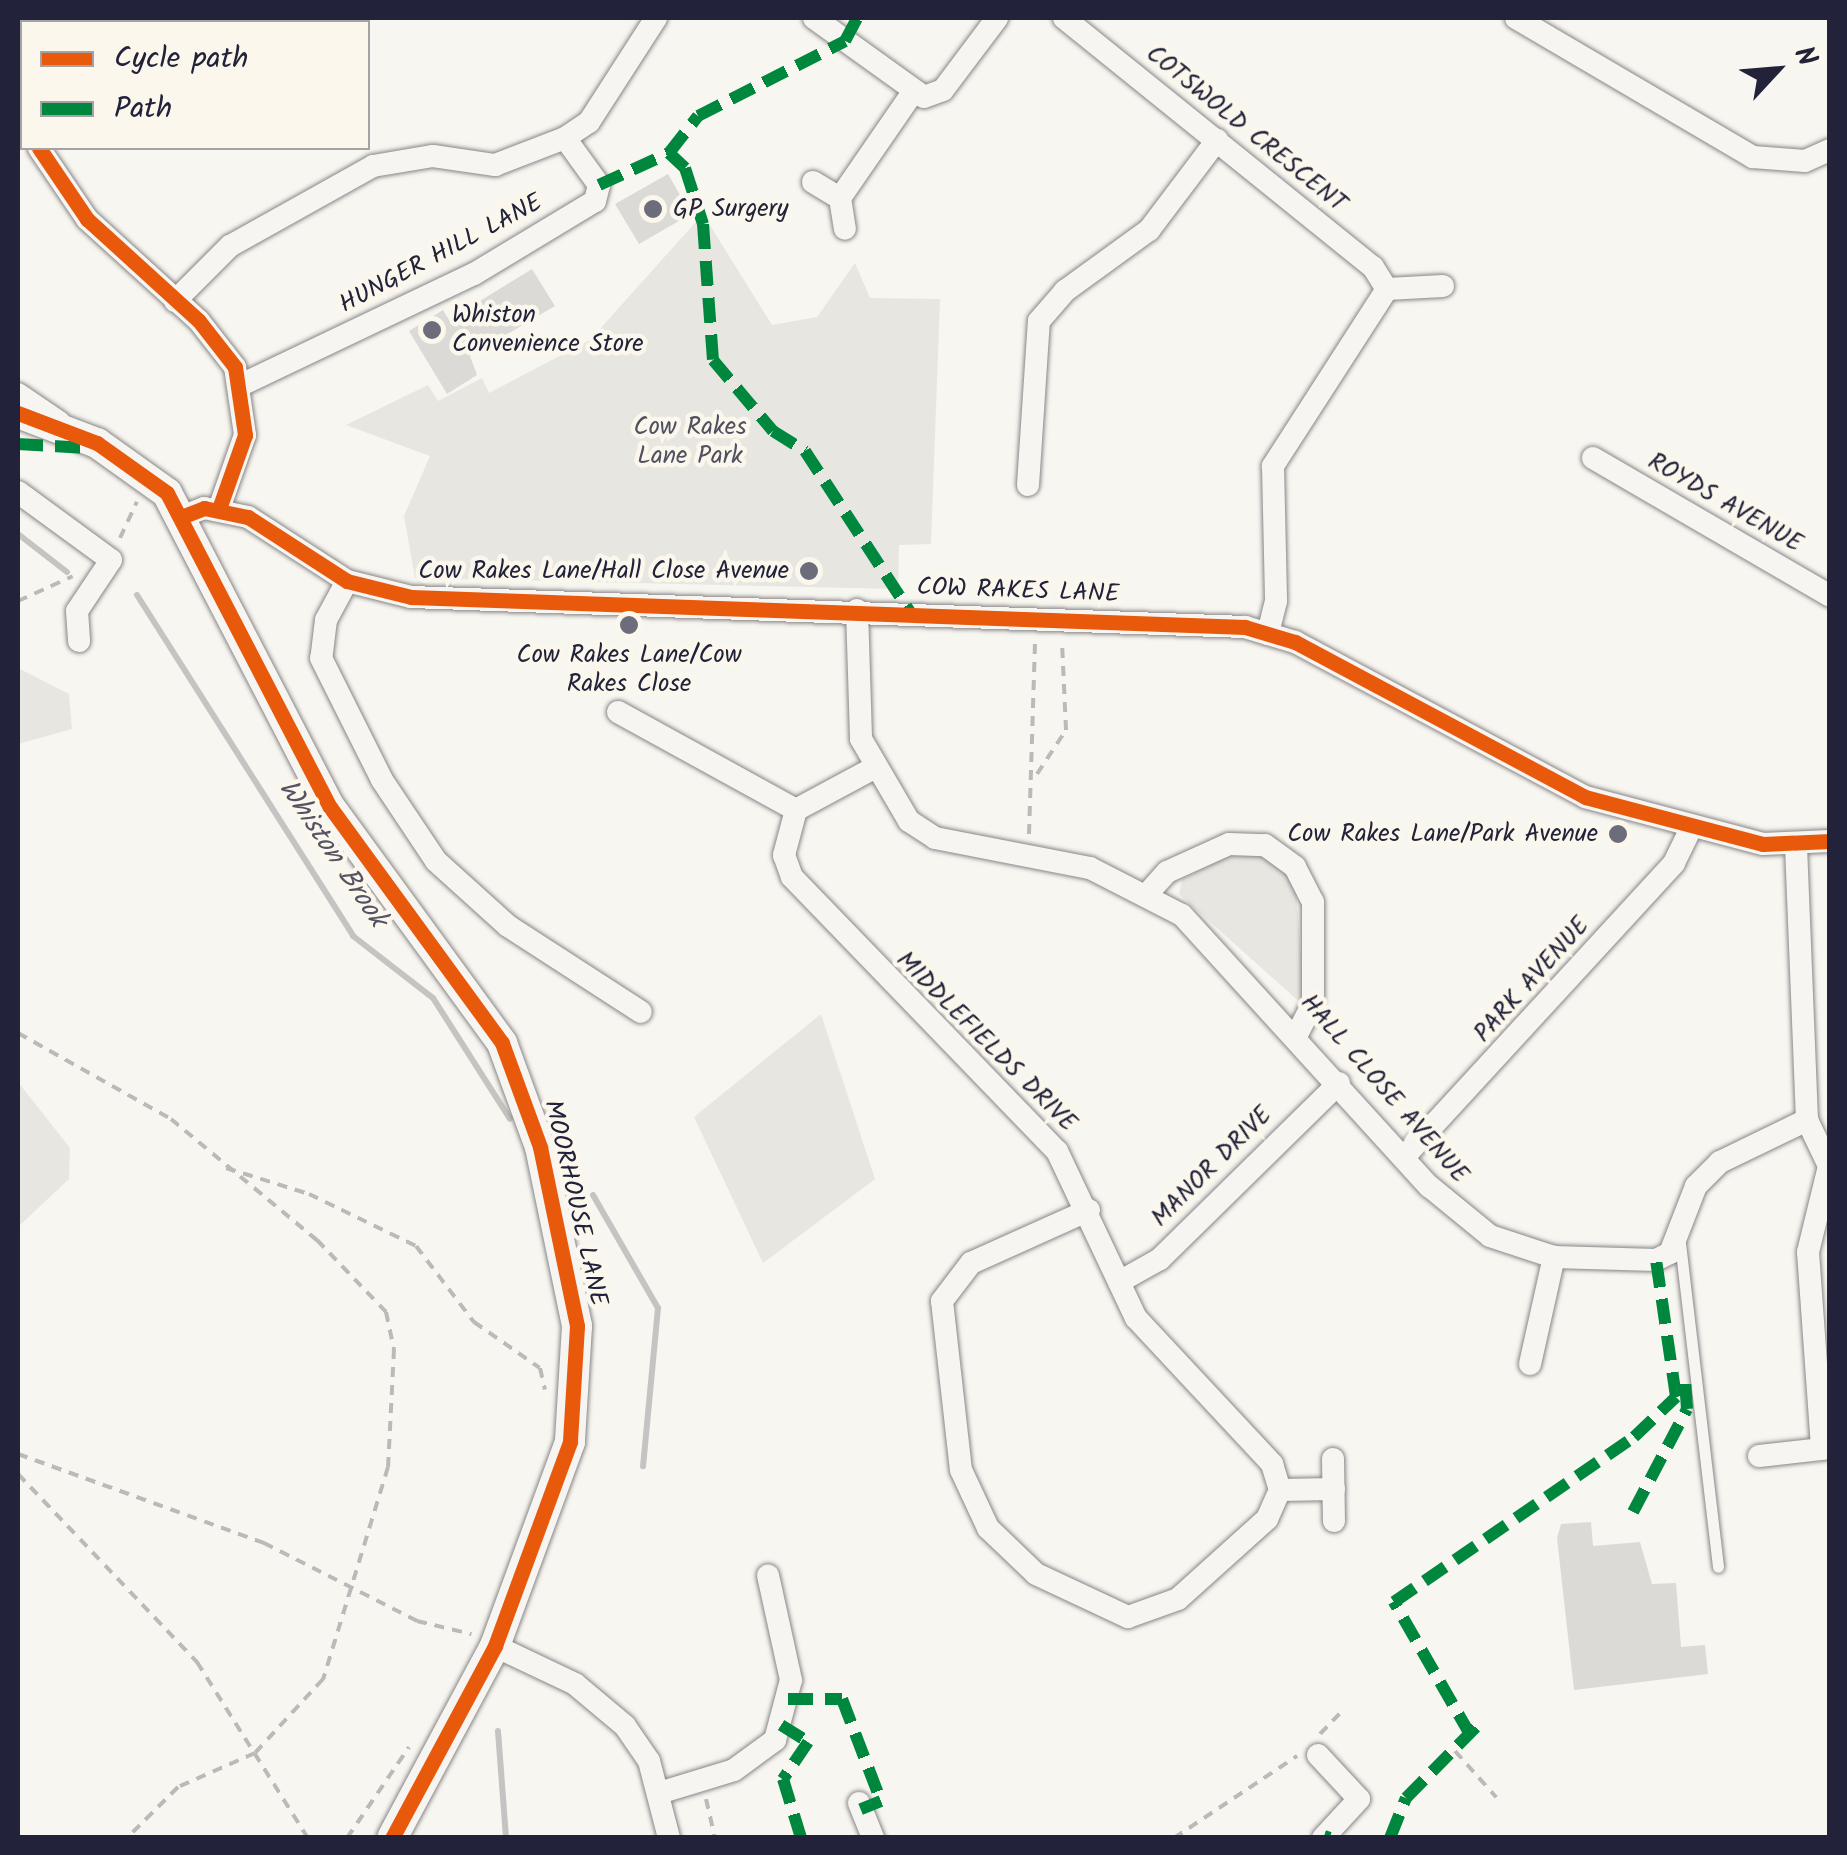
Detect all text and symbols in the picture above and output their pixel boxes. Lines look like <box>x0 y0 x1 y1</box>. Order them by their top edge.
legend <box>20 20 370 150</box>
north arrow <box>1727 20 1827 120</box>
text: Cycle path <box>114 35 248 83</box>
street label: COTSWOLD CRESCENT <box>1140 39 1352 219</box>
text: N <box>1780 39 1829 74</box>
text: Path <box>114 85 172 133</box>
street label: HUNGER HILL LANE <box>334 188 548 320</box>
place label: GP Surgery <box>673 194 789 224</box>
marker: GP Surgery <box>642 198 664 220</box>
place label: Whiston Convenience Store <box>452 301 643 360</box>
marker: Whiston Convenience Store <box>421 319 443 341</box>
park label: Cow Rakes Lane Park <box>633 413 747 472</box>
street label: ROYDS AVENUE <box>1642 447 1808 559</box>
place label: Cow Rakes Lane/Hall Close Avenue <box>418 556 789 586</box>
marker: Cow Rakes Lane/Hall Close Avenue <box>798 560 820 582</box>
street label: COW RAKES LANE <box>916 572 1120 610</box>
marker: Cow Rakes Lane/Cow Rakes Close <box>618 614 640 636</box>
place label: Cow Rakes Lane/Cow Rakes Close <box>516 641 742 700</box>
water label: Whiston Brook <box>270 774 394 934</box>
place label: Cow Rakes Lane/Park Avenue <box>1287 819 1598 849</box>
marker: Cow Rakes Lane/Park Avenue <box>1607 823 1629 845</box>
street label: PARK AVENUE <box>1468 911 1596 1049</box>
street label: MIDDLEFIELDS DRIVE <box>890 946 1082 1138</box>
street label: HALL CLOSE AVENUE <box>1294 988 1474 1190</box>
street label: MOORHOUSE LANE <box>537 1097 613 1309</box>
street label: MANOR DRIVE <box>1145 1100 1279 1234</box>

